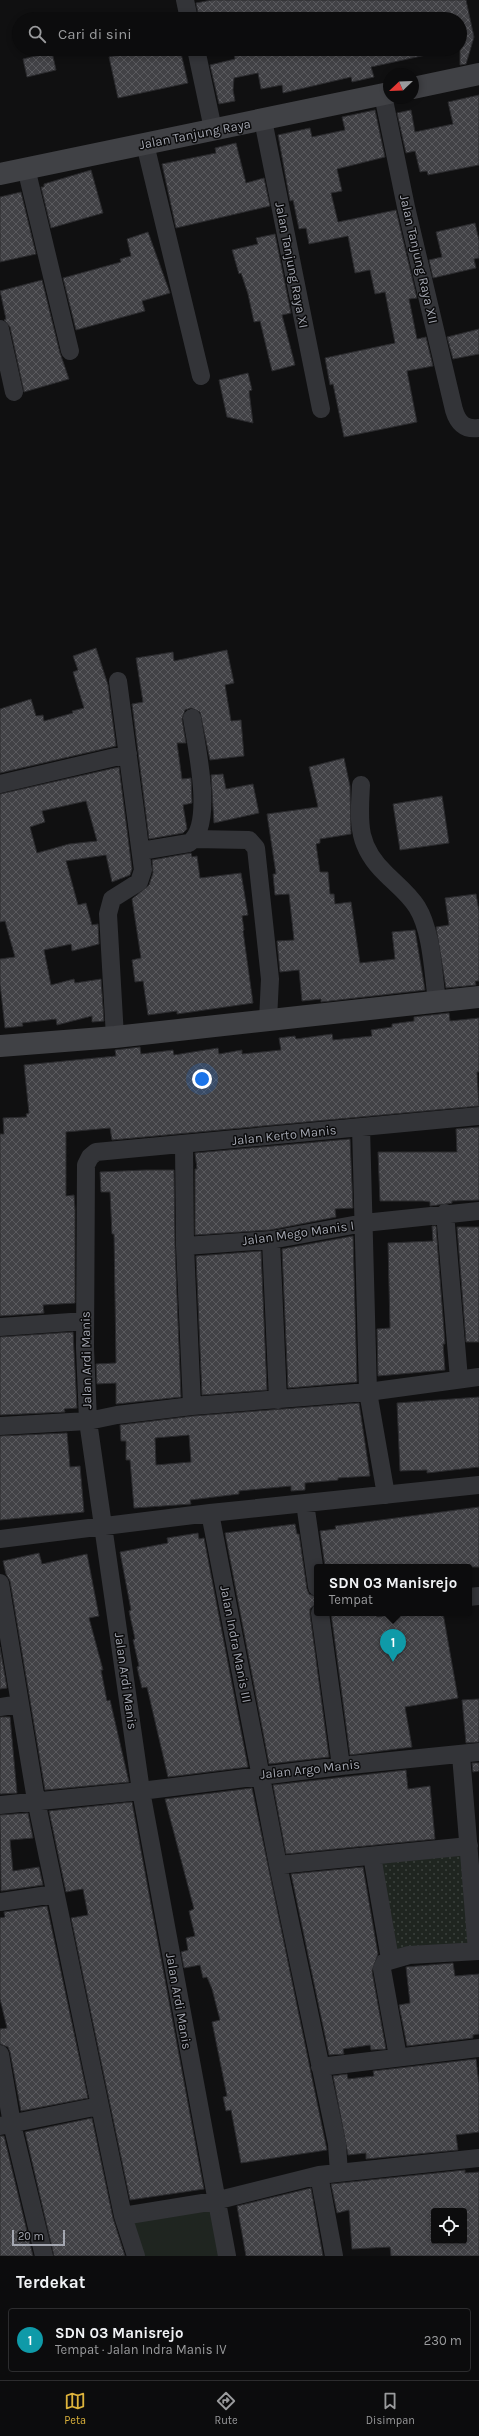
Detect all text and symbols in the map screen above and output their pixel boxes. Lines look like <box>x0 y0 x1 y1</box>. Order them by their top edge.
search box <box>12 12 467 56</box>
icon: search <box>26 23 48 45</box>
text: Cari di sini <box>58 25 132 43</box>
north arrow <box>383 68 419 104</box>
street label: Jalan Tanjung Raya <box>138 116 252 152</box>
street label: Jalan Tanjung Raya XII <box>397 193 441 325</box>
street label: Jalan Tanjung Raya XI <box>272 201 312 329</box>
your location <box>192 1069 212 1089</box>
street label: Jalan Kerto Manis <box>231 1122 337 1148</box>
street label: Jalan Mego Manis I <box>241 1218 355 1248</box>
street label: Jalan Ardi Manis <box>78 1311 94 1409</box>
popup <box>314 1564 472 1616</box>
text: SDN 03 Manisrejo <box>329 1574 457 1592</box>
street label: Jalan Indra Manis III <box>217 1584 255 1704</box>
text: Tempat <box>329 1592 373 1607</box>
pin: 1 <box>380 1629 406 1662</box>
street label: Jalan Ardi Manis <box>112 1632 140 1731</box>
street label: Jalan Argo Manis <box>259 1756 361 1782</box>
street label: Jalan Ardi Manis <box>163 1952 195 2051</box>
map controls <box>431 2208 467 2244</box>
button: locate <box>431 2208 467 2244</box>
scale bar <box>12 2228 65 2247</box>
text: 20 m <box>18 2230 44 2243</box>
text: Terdekat <box>16 2272 85 2292</box>
text: SDN 03 Manisrejo <box>55 2324 183 2342</box>
text: 1 <box>28 2333 32 2348</box>
text: 230 m <box>424 2333 462 2348</box>
text: Tempat · Jalan Indra Manis IV <box>55 2342 227 2357</box>
tab: Peta <box>64 2390 86 2427</box>
tab: Rute <box>214 2390 238 2427</box>
tab: Disimpan <box>366 2390 415 2427</box>

